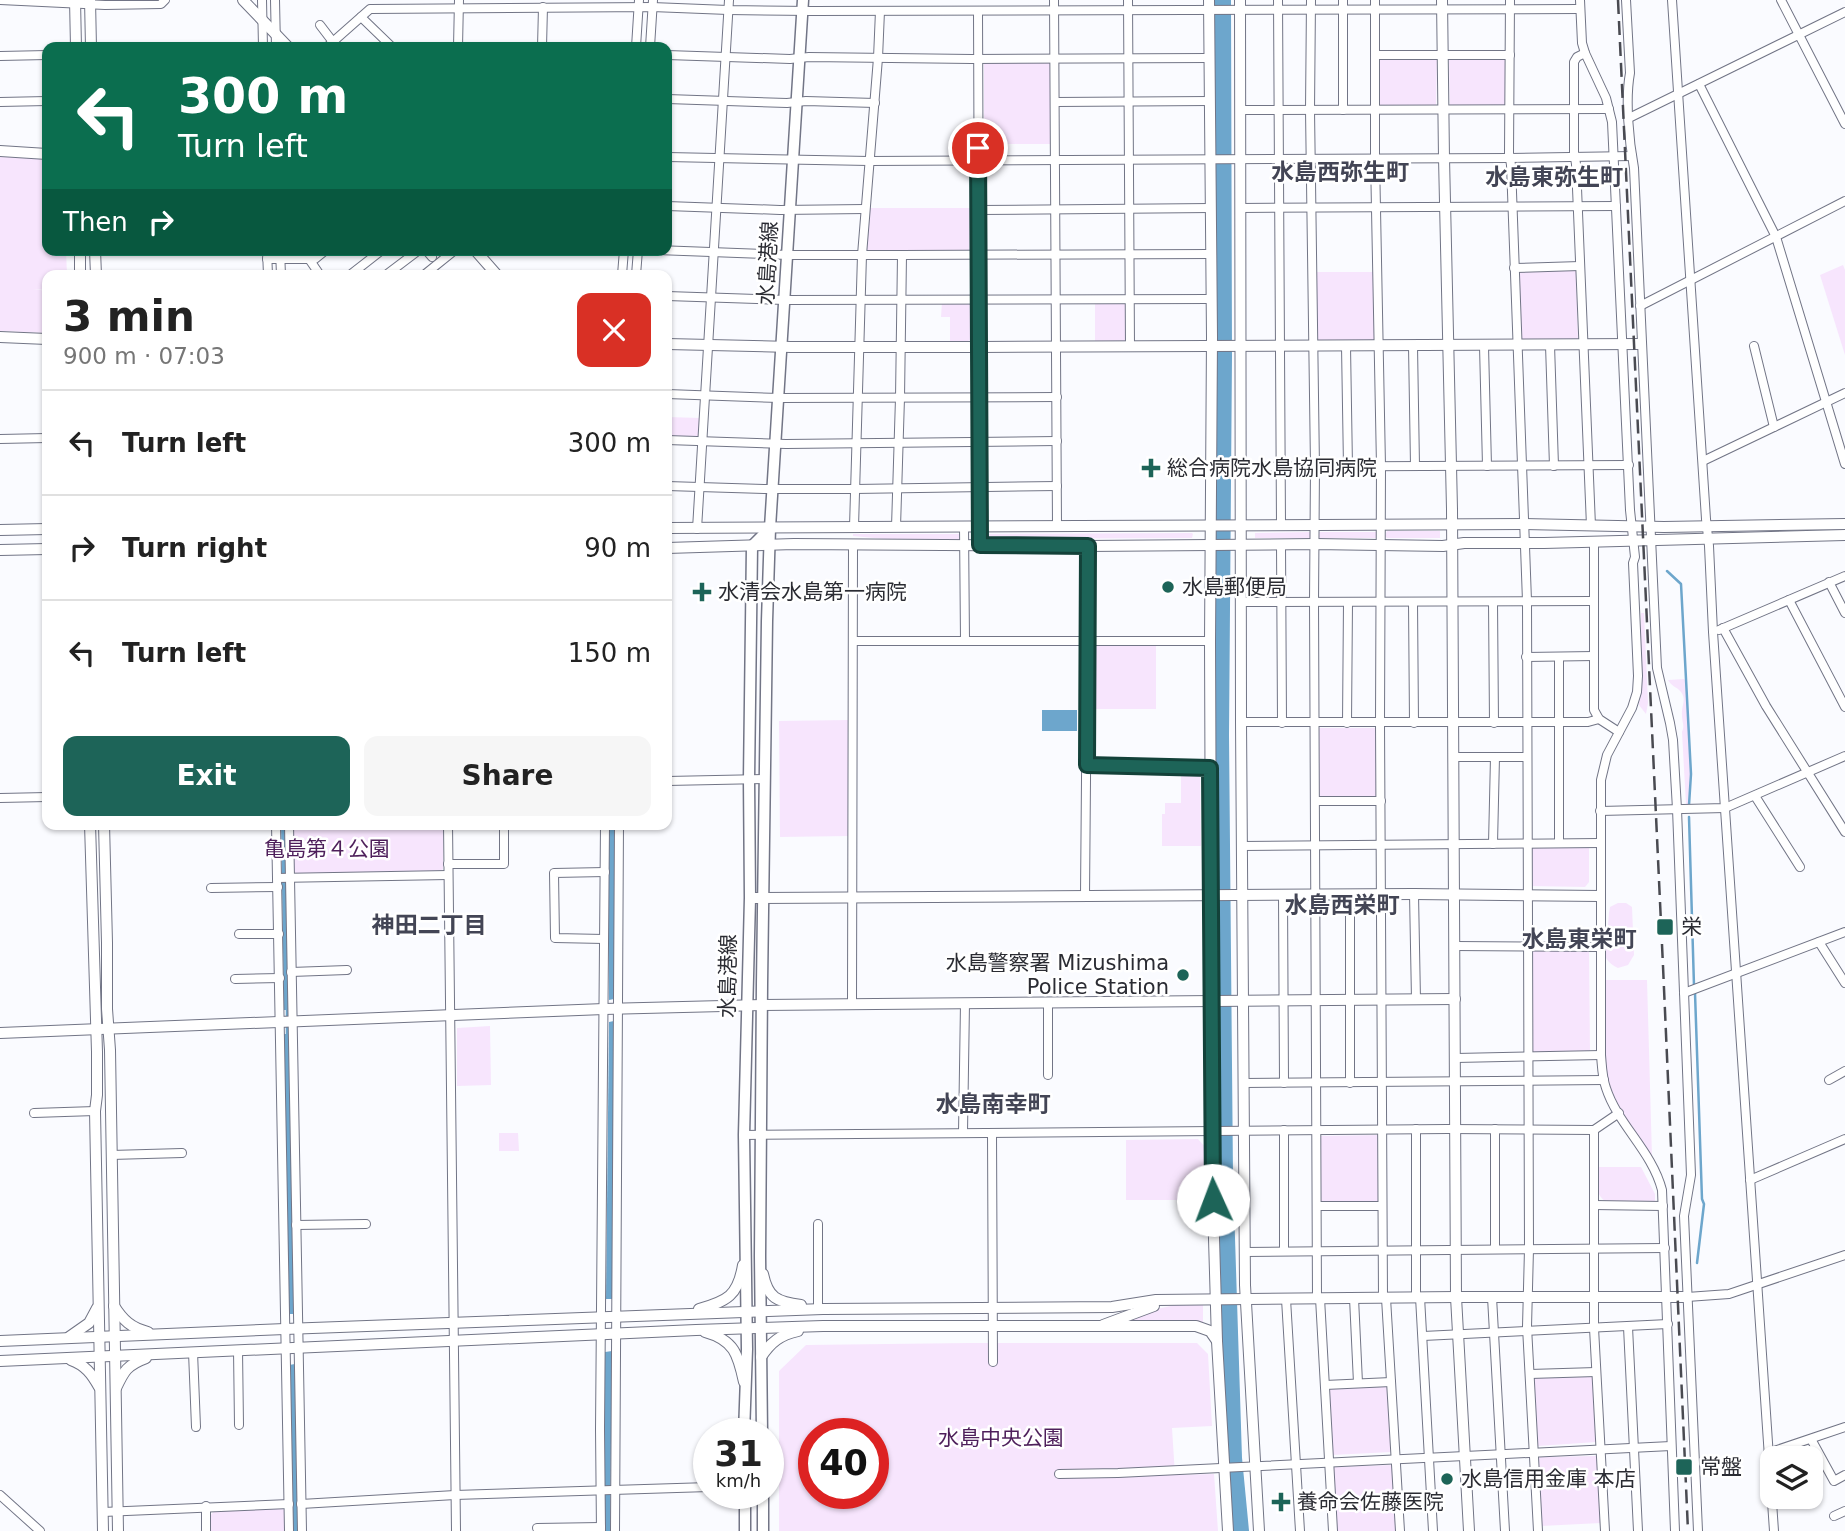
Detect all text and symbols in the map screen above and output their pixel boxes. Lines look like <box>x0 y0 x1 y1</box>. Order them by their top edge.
text: 300 m <box>178 68 348 125</box>
icon: left <box>63 70 154 161</box>
pin <box>948 118 1008 178</box>
text: Turn left <box>178 127 308 165</box>
icon: arrive <box>959 129 997 167</box>
district label: 水島西弥生町 <box>1271 159 1409 185</box>
district label: 水島東弥生町 <box>1485 164 1623 190</box>
icon: right <box>142 203 180 241</box>
text: Then <box>63 207 128 237</box>
street label: 水島港線 <box>754 220 782 306</box>
text: 3 min <box>63 292 195 341</box>
button: close <box>577 293 651 367</box>
text: 900 m · 07:03 <box>63 343 225 369</box>
icon: left <box>63 424 101 462</box>
text: Turn left <box>122 428 246 458</box>
text: 300 m <box>568 428 651 458</box>
place label: 総合病院水島協同病院 <box>1167 456 1377 480</box>
marker: 総合病院水島協同病院 <box>1141 458 1161 478</box>
icon: right <box>63 529 101 567</box>
text: Turn right <box>122 533 267 563</box>
text: 90 m <box>584 533 651 563</box>
place label: 水島郵便局 <box>1182 575 1287 599</box>
marker: 水島郵便局 <box>1160 579 1176 595</box>
place label: 水清会水島第一病院 <box>718 580 907 604</box>
marker: 水清会水島第一病院 <box>692 582 712 602</box>
icon: left <box>63 634 101 672</box>
text: Turn left <box>122 638 246 668</box>
text: 150 m <box>568 638 651 668</box>
button: Exit <box>63 736 350 816</box>
button: Share <box>364 736 651 816</box>
park label: 亀島第４公園 <box>264 837 390 861</box>
district label: 水島西栄町 <box>1285 892 1400 918</box>
district label: 神田二丁目 <box>372 912 487 938</box>
place label: 栄 <box>1681 915 1702 939</box>
marker: 栄 <box>1655 917 1675 937</box>
district label: 水島東栄町 <box>1522 926 1637 952</box>
street label: 水島港線 <box>715 934 741 1018</box>
place label: 水島警察署 Mizushima Police Station <box>946 951 1169 999</box>
marker: 水島警察署 Mizushima Police Station <box>1175 967 1191 983</box>
district label: 水島南幸町 <box>936 1091 1051 1117</box>
position arrow <box>1176 1163 1250 1237</box>
speed limit sign: 40 <box>798 1418 889 1509</box>
park label: 水島中央公園 <box>938 1426 1064 1450</box>
text: 31 <box>714 1434 763 1474</box>
map controls <box>1760 1446 1823 1509</box>
button: layers <box>1760 1446 1823 1509</box>
place label: 常盤 <box>1700 1455 1742 1479</box>
marker: 常盤 <box>1674 1457 1694 1477</box>
place label: 水島信用金庫 本店 <box>1461 1467 1636 1491</box>
text: km/h <box>716 1470 761 1491</box>
marker: 水島信用金庫 本店 <box>1439 1471 1455 1487</box>
place label: 養命会佐藤医院 <box>1297 1490 1444 1514</box>
marker: 養命会佐藤医院 <box>1271 1492 1291 1512</box>

